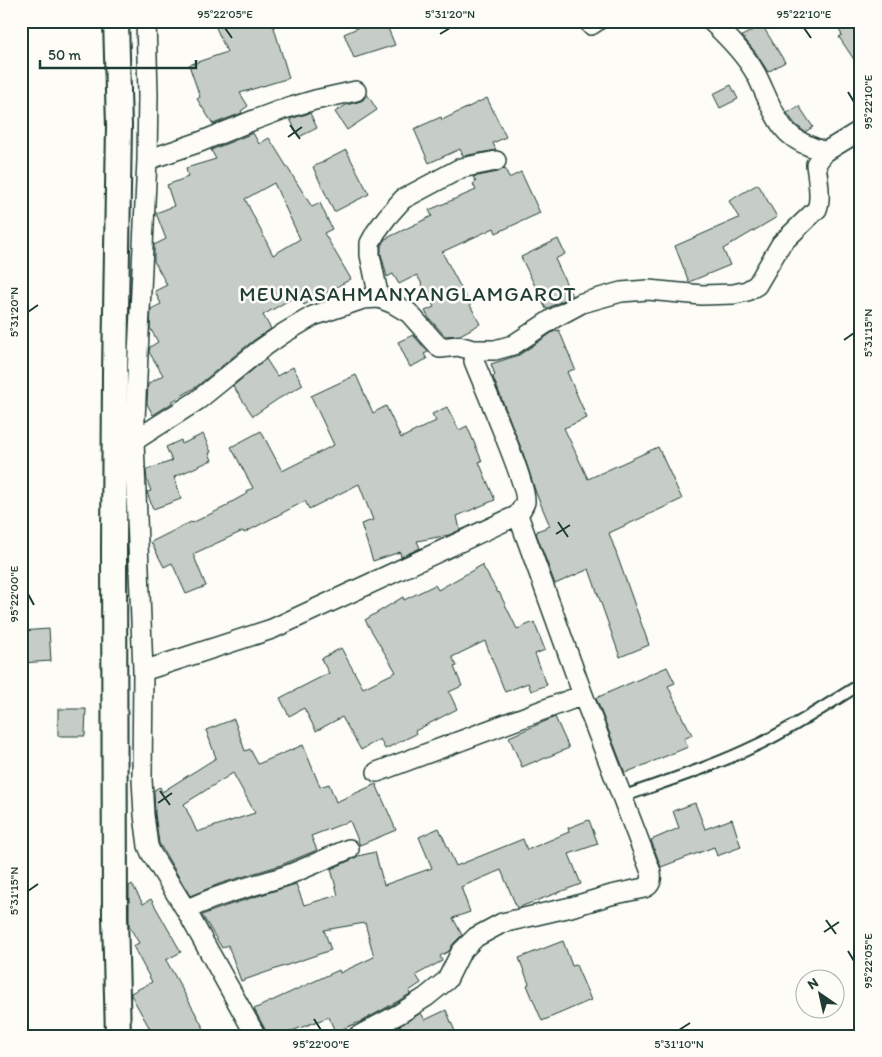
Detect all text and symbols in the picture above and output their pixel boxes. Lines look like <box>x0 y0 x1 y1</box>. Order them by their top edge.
text: 95°22'05"E <box>197 7 253 21</box>
text: 5°31'20"N <box>425 7 475 21</box>
text: 95°22'10"E <box>777 7 832 21</box>
scale bar <box>40 38 196 70</box>
text: 50 m <box>48 46 81 64</box>
text: 95°22'10"E <box>861 74 875 129</box>
district label: MEUNASAHMANYANGLAMGAROT <box>239 281 577 306</box>
text: 5°31'20"N <box>7 287 21 337</box>
text: 5°31'15"N <box>861 309 875 357</box>
text: 95°22'00"E <box>7 565 21 622</box>
text: 5°31'15"N <box>7 867 21 915</box>
text: 95°22'05"E <box>861 933 875 989</box>
north arrow <box>794 970 844 1020</box>
text: N <box>804 974 822 993</box>
text: 95°22'00"E <box>293 1037 350 1051</box>
text: 5°31'10"N <box>654 1037 704 1051</box>

